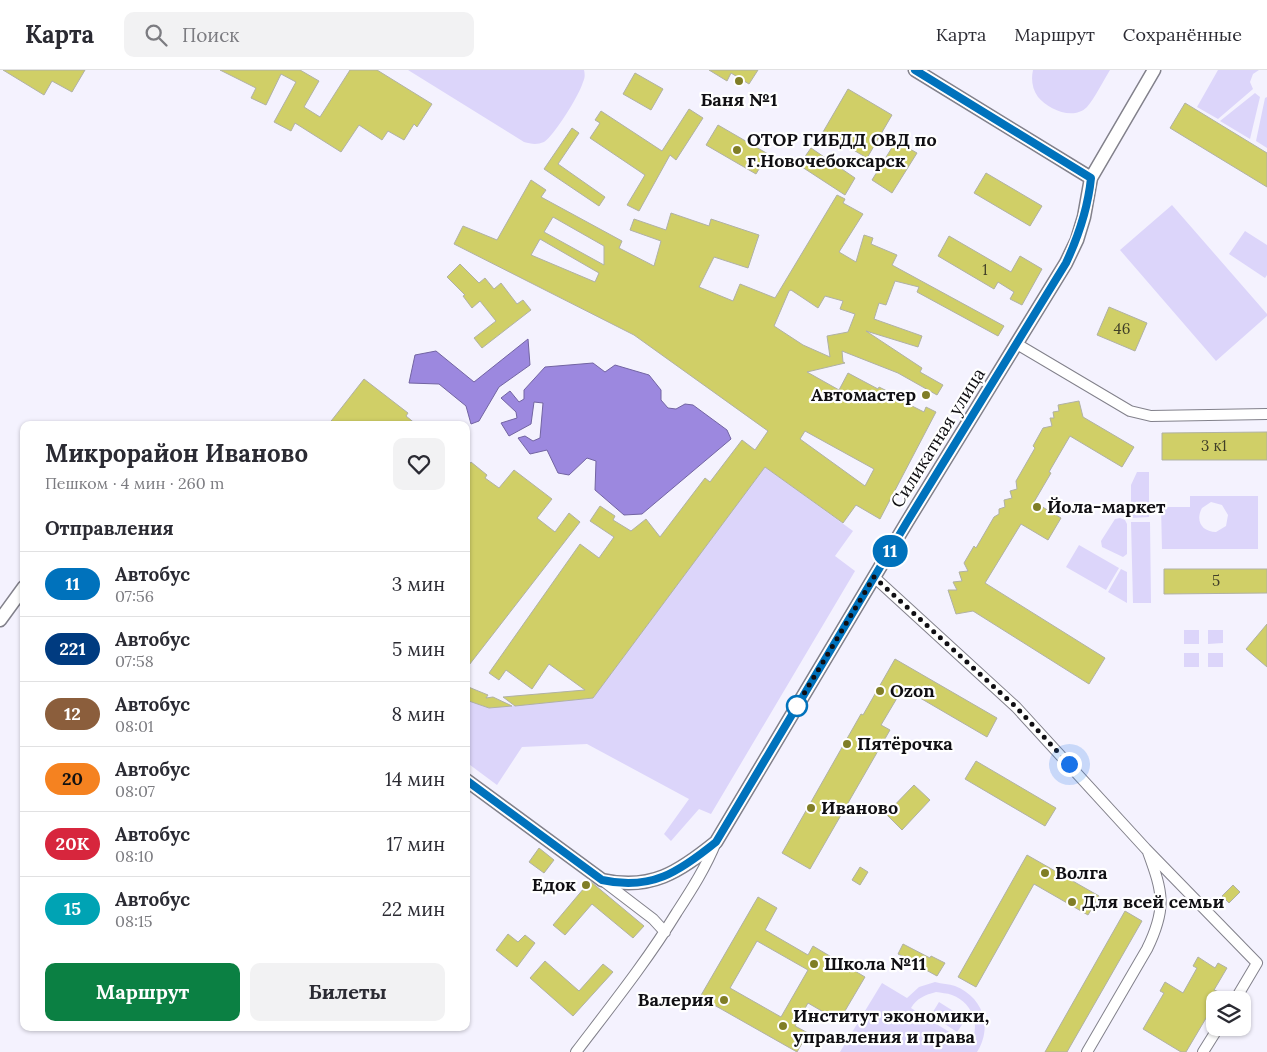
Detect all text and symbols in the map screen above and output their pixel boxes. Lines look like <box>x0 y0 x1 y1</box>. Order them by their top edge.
search box <box>124 12 474 57</box>
text: Карта <box>25 19 94 50</box>
icon: search <box>142 21 170 49</box>
text: Поиск <box>182 23 240 47</box>
text: Карта <box>936 23 986 46</box>
text: Маршрут <box>1014 23 1095 46</box>
text: Сохранённые <box>1123 23 1242 46</box>
marker: Баня №1 <box>733 75 745 87</box>
place label: Баня №1 <box>700 88 778 111</box>
place label: ОТОР ГИБДД ОВД по г.Новочебоксарск <box>747 128 937 172</box>
marker: ОТОР ГИБДД ОВД по г.Новочебоксарск <box>731 144 743 156</box>
house number: 1 <box>982 260 988 279</box>
house number: 46 <box>1114 319 1130 338</box>
street label: Силикатная улица <box>885 364 990 512</box>
place label: Автомастер <box>811 383 916 406</box>
marker: Автомастер <box>920 389 932 401</box>
house number: 3 к1 <box>1201 436 1227 455</box>
text: Микрорайон Иваново <box>45 438 308 469</box>
button: heart <box>393 438 445 490</box>
text: Пешком · 4 мин · 260 m <box>45 473 224 493</box>
place label: Йола-маркет <box>1047 495 1166 518</box>
marker: Йола-маркет <box>1031 501 1043 513</box>
text: Отправления <box>45 516 174 540</box>
line badge: 11 <box>868 535 912 567</box>
text: 11 <box>883 539 897 562</box>
text: Автобус <box>115 562 190 586</box>
house number: 5 <box>1212 571 1220 590</box>
text: 11 <box>65 572 80 595</box>
text: 3 мин <box>392 572 445 596</box>
text: 07:56 <box>115 586 154 606</box>
text: Автобус <box>115 627 190 651</box>
text: 221 <box>59 637 86 660</box>
text: 5 мин <box>392 637 445 661</box>
text: 07:58 <box>115 651 154 671</box>
place label: Ozon <box>890 679 935 702</box>
marker: Ozon <box>874 685 886 697</box>
text: Автобус <box>115 692 190 716</box>
unlabelled marker <box>786 695 808 717</box>
text: 12 <box>64 702 81 725</box>
text: 8 мин <box>392 702 445 726</box>
text: 08:01 <box>115 716 154 736</box>
place label: Пятёрочка <box>857 732 953 755</box>
marker: Пятёрочка <box>841 738 853 750</box>
your location <box>1057 752 1082 777</box>
text: Автобус <box>115 757 190 781</box>
text: 20 <box>62 767 83 790</box>
text: 14 мин <box>385 767 445 791</box>
text: 08:07 <box>115 781 155 801</box>
place label: Иваново <box>821 796 898 819</box>
marker: Иваново <box>805 802 817 814</box>
text: Автобус <box>115 822 190 846</box>
text: 20К <box>56 832 89 855</box>
text: 17 мин <box>387 832 445 856</box>
text: 08:10 <box>115 846 154 866</box>
place label: Волга <box>1055 861 1108 884</box>
marker: Волга <box>1039 867 1051 879</box>
place label: Едок <box>532 873 576 896</box>
marker: Едок <box>580 879 592 891</box>
text: Автобус <box>115 887 190 911</box>
place label: Для всей семьи <box>1082 890 1225 913</box>
marker: Для всей семьи <box>1066 896 1078 908</box>
text: 15 <box>64 897 81 920</box>
text: 22 мин <box>382 897 445 921</box>
text: 08:15 <box>115 911 152 931</box>
place label: Школа №11 <box>824 952 926 975</box>
marker: Школа №11 <box>808 958 820 970</box>
button: Маршрут <box>45 963 240 1021</box>
button: Билеты <box>250 963 445 1021</box>
place label: Валерия <box>638 988 714 1011</box>
map controls <box>1206 991 1251 1036</box>
button: layers <box>1206 991 1251 1036</box>
marker: Валерия <box>718 994 730 1006</box>
place label: Институт экономики, управления и права <box>793 1004 989 1048</box>
marker: Институт экономики, управления и права <box>777 1020 789 1032</box>

